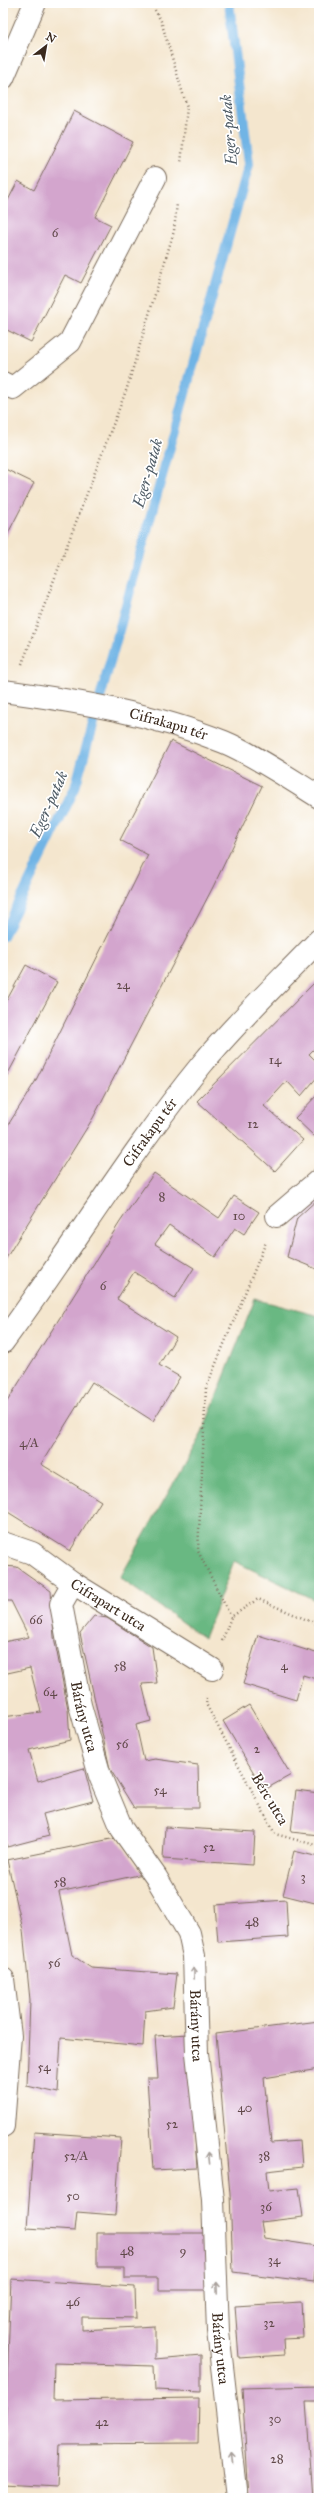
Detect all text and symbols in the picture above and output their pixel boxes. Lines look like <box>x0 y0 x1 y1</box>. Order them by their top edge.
north arrow <box>26 26 66 66</box>
text: N <box>44 30 59 46</box>
water label: Eger-patak <box>216 94 242 167</box>
house number: 6 <box>52 225 59 241</box>
water label: Eger-patak <box>128 436 167 511</box>
street label: Cifrakapu tér <box>128 704 210 744</box>
water label: Eger-patak <box>25 768 73 842</box>
house number: 24 <box>116 977 131 993</box>
house number: 14 <box>269 1052 282 1068</box>
street label: Cifrakapu tér <box>119 1094 181 1170</box>
house number: 12 <box>247 1116 259 1132</box>
house number: 8 <box>159 1189 166 1205</box>
house number: 10 <box>233 1208 245 1224</box>
house number: 6 <box>100 1278 107 1294</box>
house number: 4/A <box>19 1435 39 1451</box>
street label: Cifrapart utca <box>67 1575 150 1635</box>
house number: 66 <box>29 1612 43 1628</box>
house number: 58 <box>114 1658 127 1674</box>
house number: 4 <box>280 1658 288 1674</box>
street label: Bárány utca <box>67 1680 102 1754</box>
house number: 64 <box>43 1684 58 1700</box>
house number: 56 <box>116 1736 129 1752</box>
house number: 2 <box>254 1741 261 1757</box>
street label: Bérc utca <box>248 1770 293 1829</box>
house number: 54 <box>154 1782 167 1798</box>
house number: 52 <box>203 1839 216 1855</box>
house number: 3 <box>300 1869 306 1885</box>
house number: 58 <box>54 1874 67 1890</box>
house number: 48 <box>245 1914 259 1930</box>
house number: 56 <box>48 1955 61 1971</box>
one-way arrow <box>190 1967 198 1980</box>
street label: Bárány utca <box>186 1989 207 2063</box>
house number: 54 <box>38 2059 51 2075</box>
house number: 40 <box>238 2100 252 2116</box>
house number: 52 <box>166 2116 179 2132</box>
house number: 52/A <box>64 2148 89 2164</box>
house number: 38 <box>258 2148 270 2164</box>
one-way arrow <box>205 2152 213 2165</box>
house number: 50 <box>66 2188 80 2204</box>
house number: 36 <box>260 2199 272 2215</box>
house number: 48 <box>120 2243 134 2259</box>
house number: 9 <box>180 2243 187 2259</box>
house number: 34 <box>268 2252 281 2268</box>
one-way arrow <box>213 2282 220 2295</box>
house number: 46 <box>66 2294 80 2310</box>
street label: Bárány utca <box>208 2312 233 2386</box>
house number: 32 <box>263 2315 275 2331</box>
house number: 30 <box>269 2411 281 2427</box>
house number: 42 <box>95 2414 109 2430</box>
house number: 28 <box>270 2451 284 2467</box>
one-way arrow <box>229 2453 236 2466</box>

